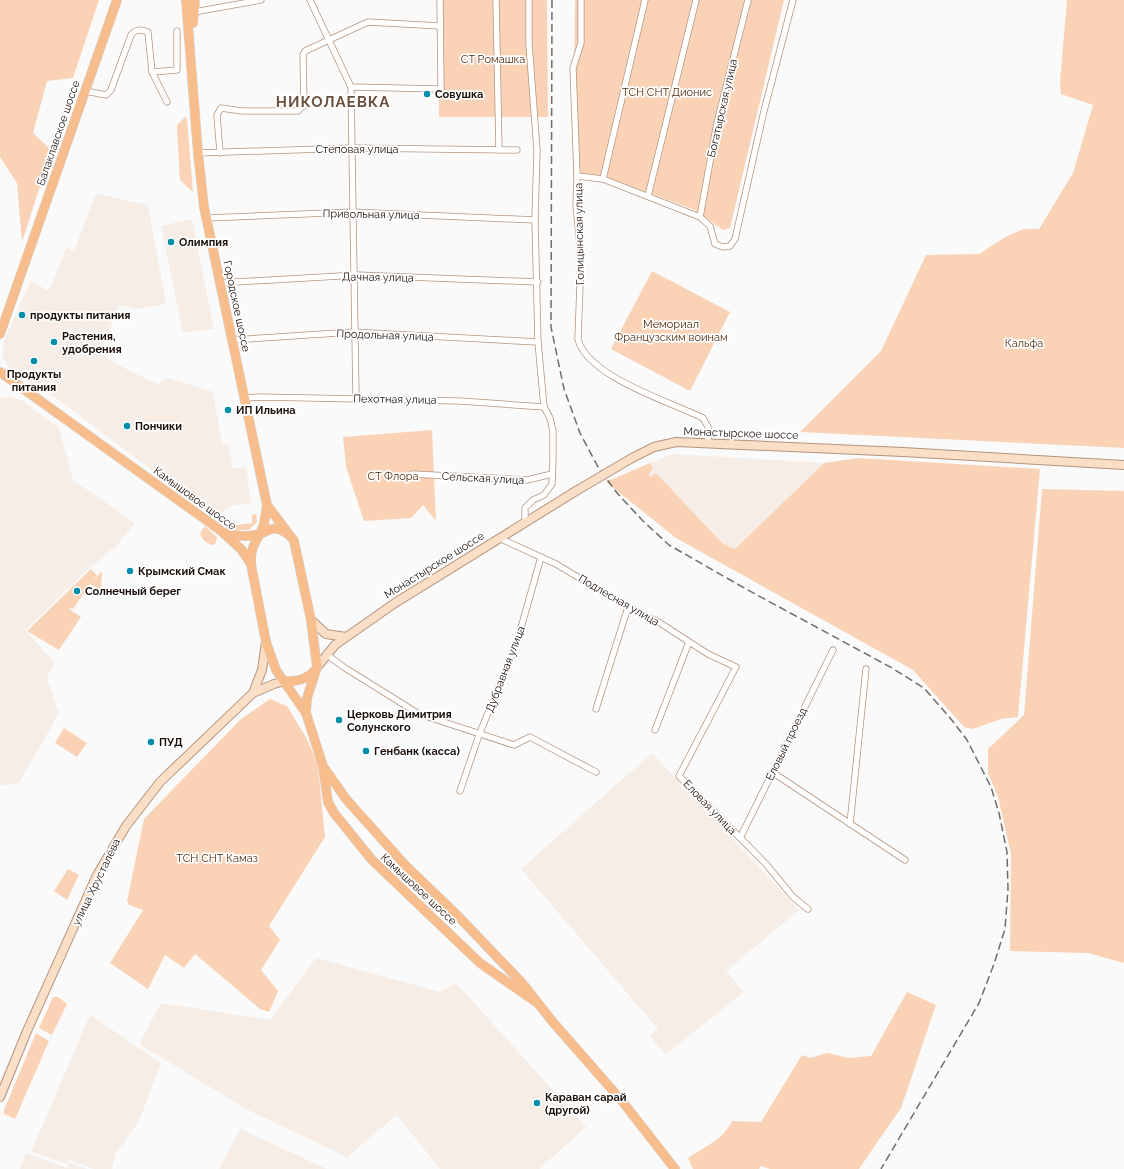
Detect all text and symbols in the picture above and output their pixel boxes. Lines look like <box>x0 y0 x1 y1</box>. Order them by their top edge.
park label: СТ Ромашка <box>461 53 525 66</box>
street label: Богатырская улица <box>705 58 740 159</box>
street label: Балаклавское шоссе <box>34 78 83 187</box>
park label: ТСН СНТ Дионис <box>622 86 712 99</box>
place label: Совушка <box>435 88 483 101</box>
marker: Совушка <box>422 89 432 99</box>
district label: НИКОЛАЕВКА <box>276 93 390 111</box>
street label: Степовая улица <box>315 143 399 156</box>
street label: Голицынская улица <box>572 183 587 285</box>
street label: Привольная улица <box>322 207 420 222</box>
place label: Олимпия <box>179 236 228 249</box>
marker: Олимпия <box>166 237 176 247</box>
street label: Городское шоссе <box>220 259 253 353</box>
street label: Дачная улица <box>342 270 414 285</box>
place label: продукты питания <box>30 309 130 322</box>
marker: продукты питания <box>17 310 27 320</box>
park label: Мемориал Французским воинам <box>614 318 728 344</box>
street label: Продольная улица <box>336 327 434 344</box>
place label: Растения, удобрения <box>62 330 122 356</box>
marker: Растения, удобрения <box>49 337 59 347</box>
park label: Кальфа <box>1005 337 1043 350</box>
marker: Продукты питания <box>29 356 39 366</box>
place label: Продукты питания <box>7 368 61 394</box>
street label: Пехотная улица <box>353 392 437 407</box>
place label: ИП Ильина <box>236 404 296 417</box>
marker: ИП Ильина <box>223 405 233 415</box>
place label: Пончики <box>135 420 182 433</box>
marker: Пончики <box>122 421 132 431</box>
street label: Монастырское шоссе <box>683 425 799 442</box>
street label: Камышовое шоссе <box>151 464 239 533</box>
park label: СТ Флора <box>367 470 419 483</box>
street label: Сельская улица <box>441 470 525 487</box>
street label: Монастырское шоссе <box>382 529 487 601</box>
place label: Крымский Смак <box>138 565 226 578</box>
marker: Крымский Смак <box>125 566 135 576</box>
street label: Подлесная улица <box>576 572 662 629</box>
place label: Солнечный берег <box>85 585 181 598</box>
marker: Солнечный берег <box>72 586 82 596</box>
street label: Дубравная улица <box>483 624 528 714</box>
street label: Еловый проезд <box>763 705 810 783</box>
place label: Церковь Димитрия Солунского <box>347 708 452 734</box>
marker: Церковь Димитрия Солунского <box>334 715 344 725</box>
place label: ПУД <box>159 736 183 749</box>
marker: ПУД <box>146 737 156 747</box>
place label: Генбанк (касса) <box>374 745 460 758</box>
marker: Генбанк (касса) <box>361 746 371 756</box>
street label: Еловая улица <box>680 777 739 837</box>
street label: улица Хрусталёва <box>70 837 123 928</box>
street label: Камышовое шоссе <box>378 851 460 928</box>
park label: ТСН СНТ Камаз <box>176 852 258 865</box>
place label: Караван сарай (другой) <box>545 1091 627 1117</box>
marker: Караван сарай (другой) <box>532 1098 542 1108</box>

